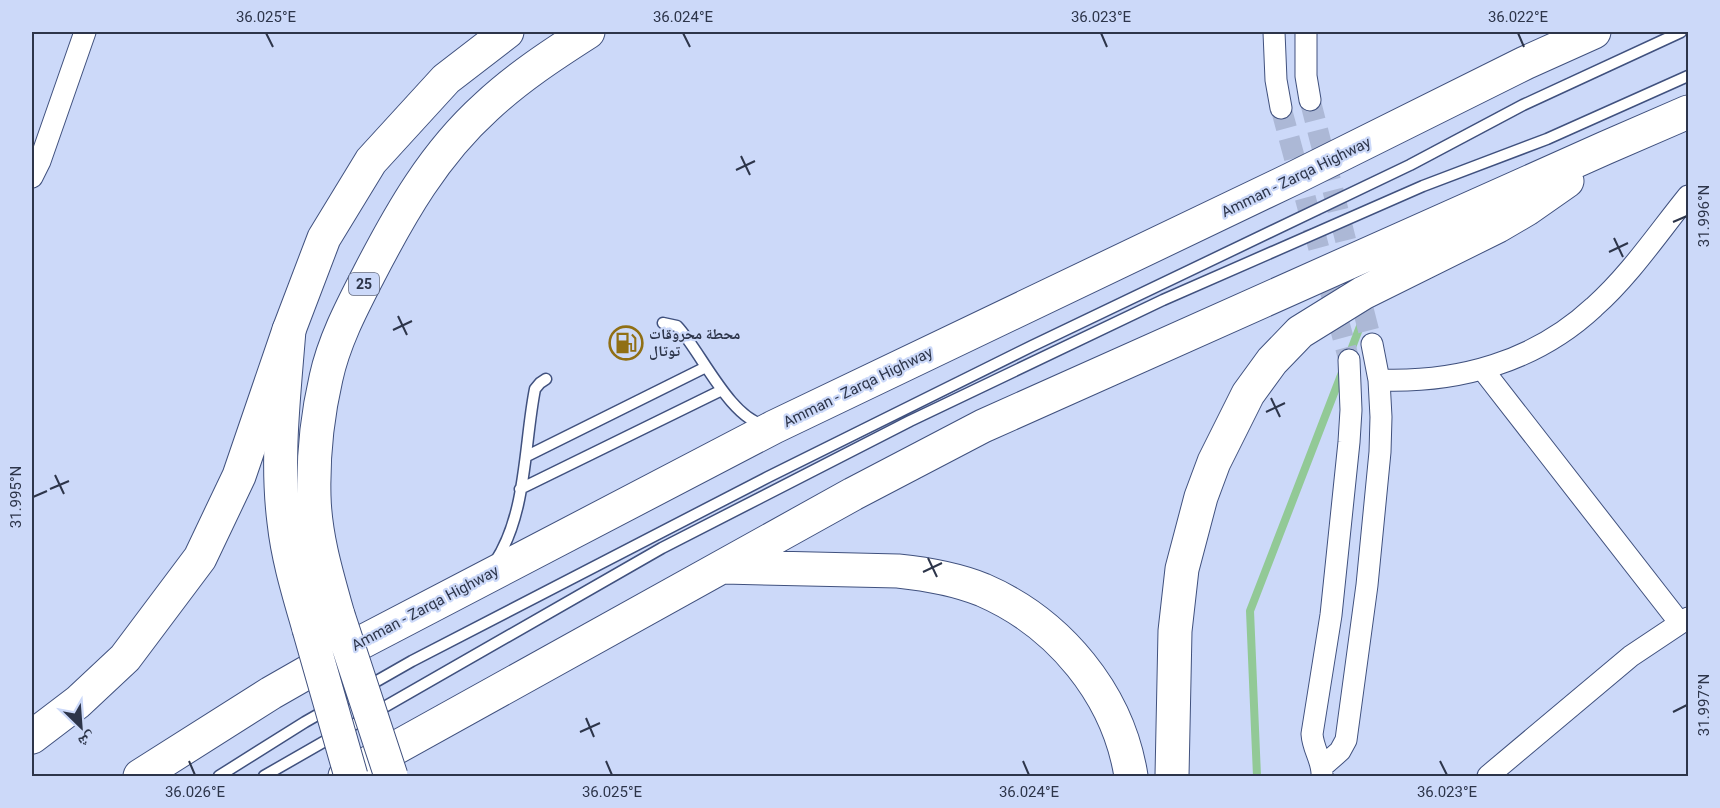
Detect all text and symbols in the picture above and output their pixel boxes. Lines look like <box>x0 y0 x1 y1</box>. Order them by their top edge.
text: 36.025°E <box>236 8 297 26</box>
text: 36.024°E <box>653 8 714 26</box>
text: 36.023°E <box>1071 8 1132 26</box>
text: 36.022°E <box>1488 8 1549 26</box>
street label: Amman - Zarqa Highway <box>1218 133 1374 221</box>
text: 31.996°N <box>1695 185 1713 247</box>
road number: 25 <box>349 273 379 295</box>
fuel station icon: محطة محروقات توتال <box>608 325 644 361</box>
place label: محطة محروقات توتال <box>649 325 740 360</box>
street label: Amman - Zarqa Highway <box>780 343 936 431</box>
text: 31.995°N <box>7 466 25 528</box>
street label: Amman - Zarqa Highway <box>348 562 502 654</box>
text: 31.997°N <box>1695 674 1713 736</box>
north arrow <box>51 697 111 757</box>
text: ش <box>75 728 99 752</box>
text: 36.026°E <box>165 783 226 801</box>
text: 36.025°E <box>582 783 643 801</box>
text: 36.024°E <box>999 783 1060 801</box>
text: 36.023°E <box>1417 783 1478 801</box>

